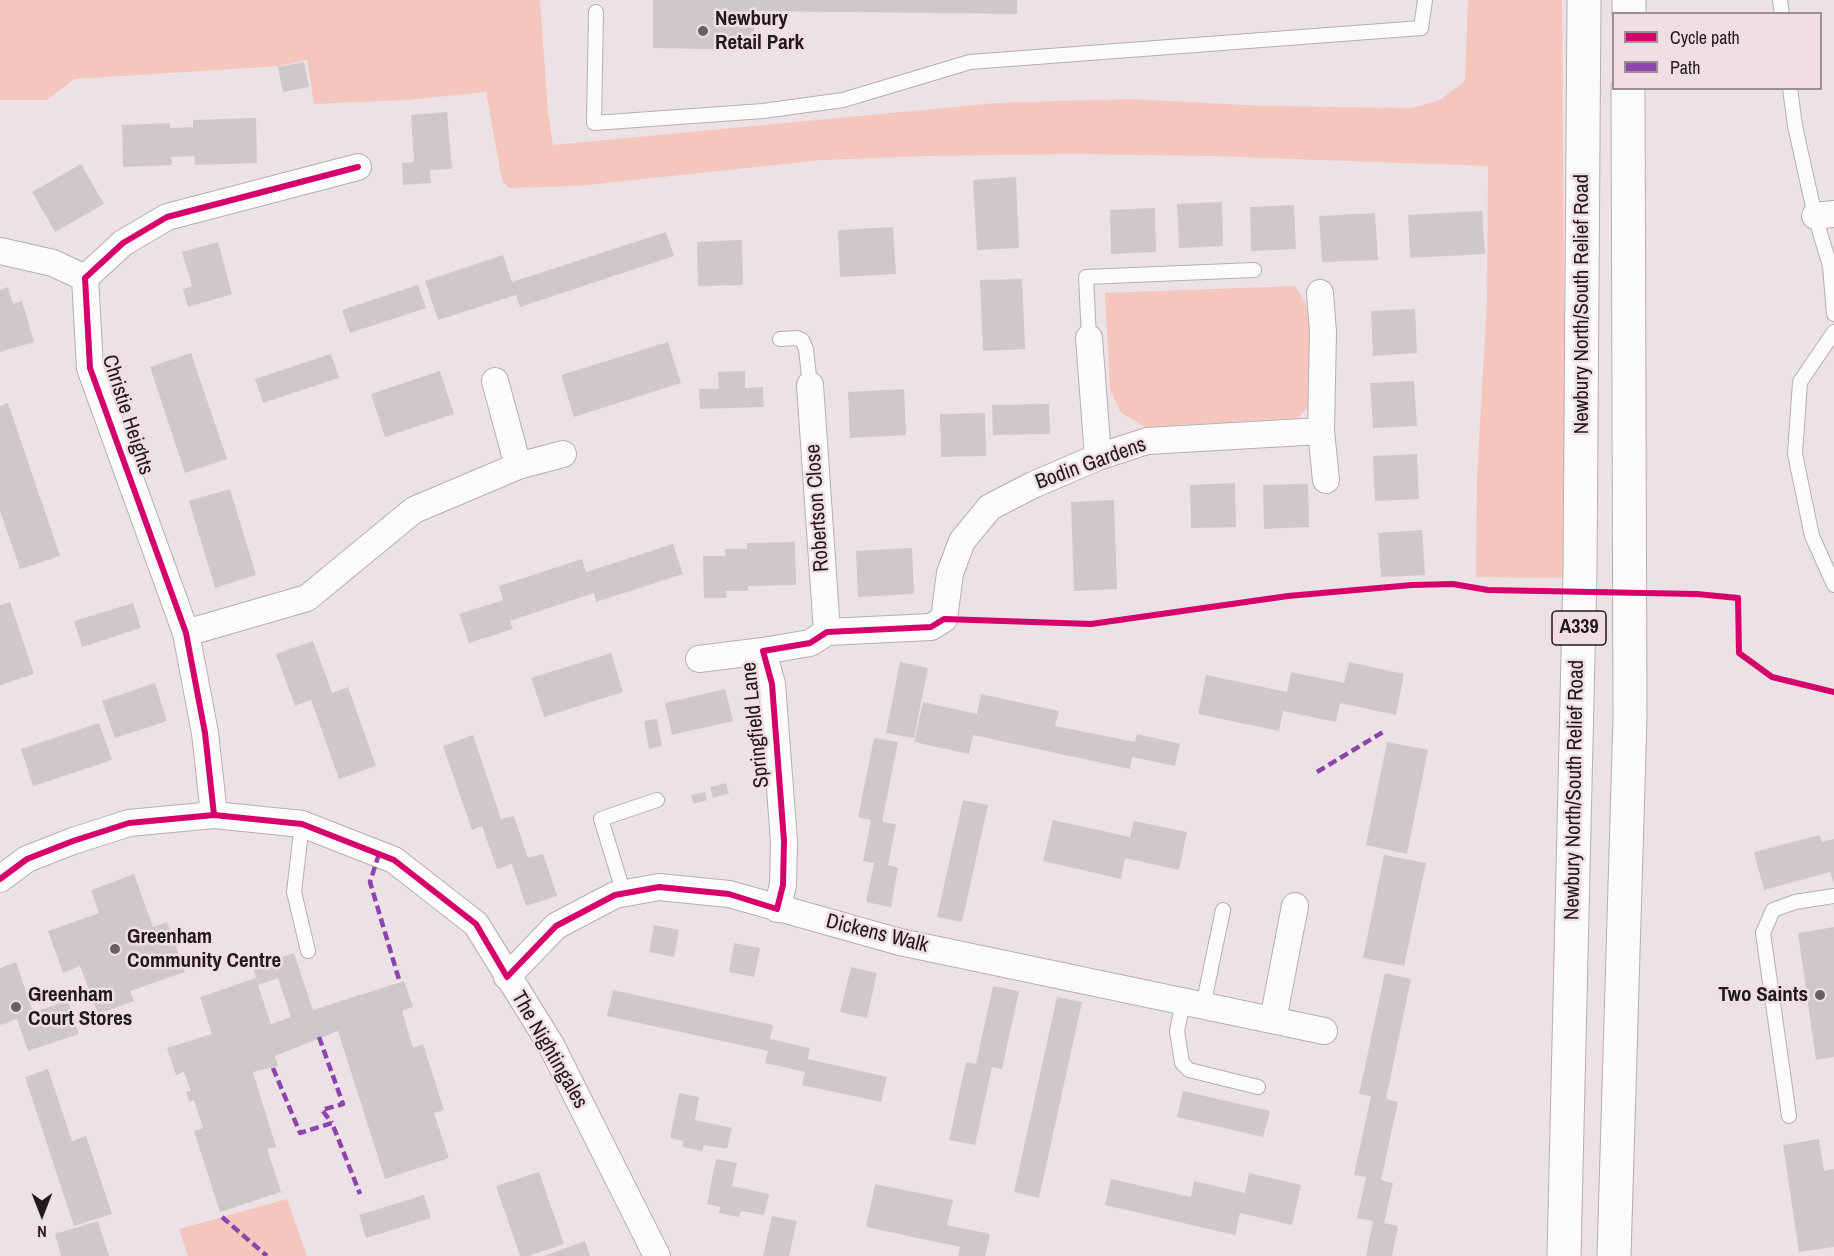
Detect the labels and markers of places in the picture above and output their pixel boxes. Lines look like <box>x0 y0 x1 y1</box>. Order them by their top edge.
place label: Newbury Retail Park <box>715 6 804 56</box>
marker: Newbury Retail Park <box>696 24 710 38</box>
place label: Greenham Community Centre <box>127 924 281 974</box>
marker: Greenham Community Centre <box>108 942 122 956</box>
place label: Greenham Court Stores <box>28 982 132 1032</box>
place label: Two Saints <box>1718 982 1808 1008</box>
marker: Two Saints <box>1813 988 1827 1002</box>
marker: Greenham Court Stores <box>9 1000 23 1014</box>

